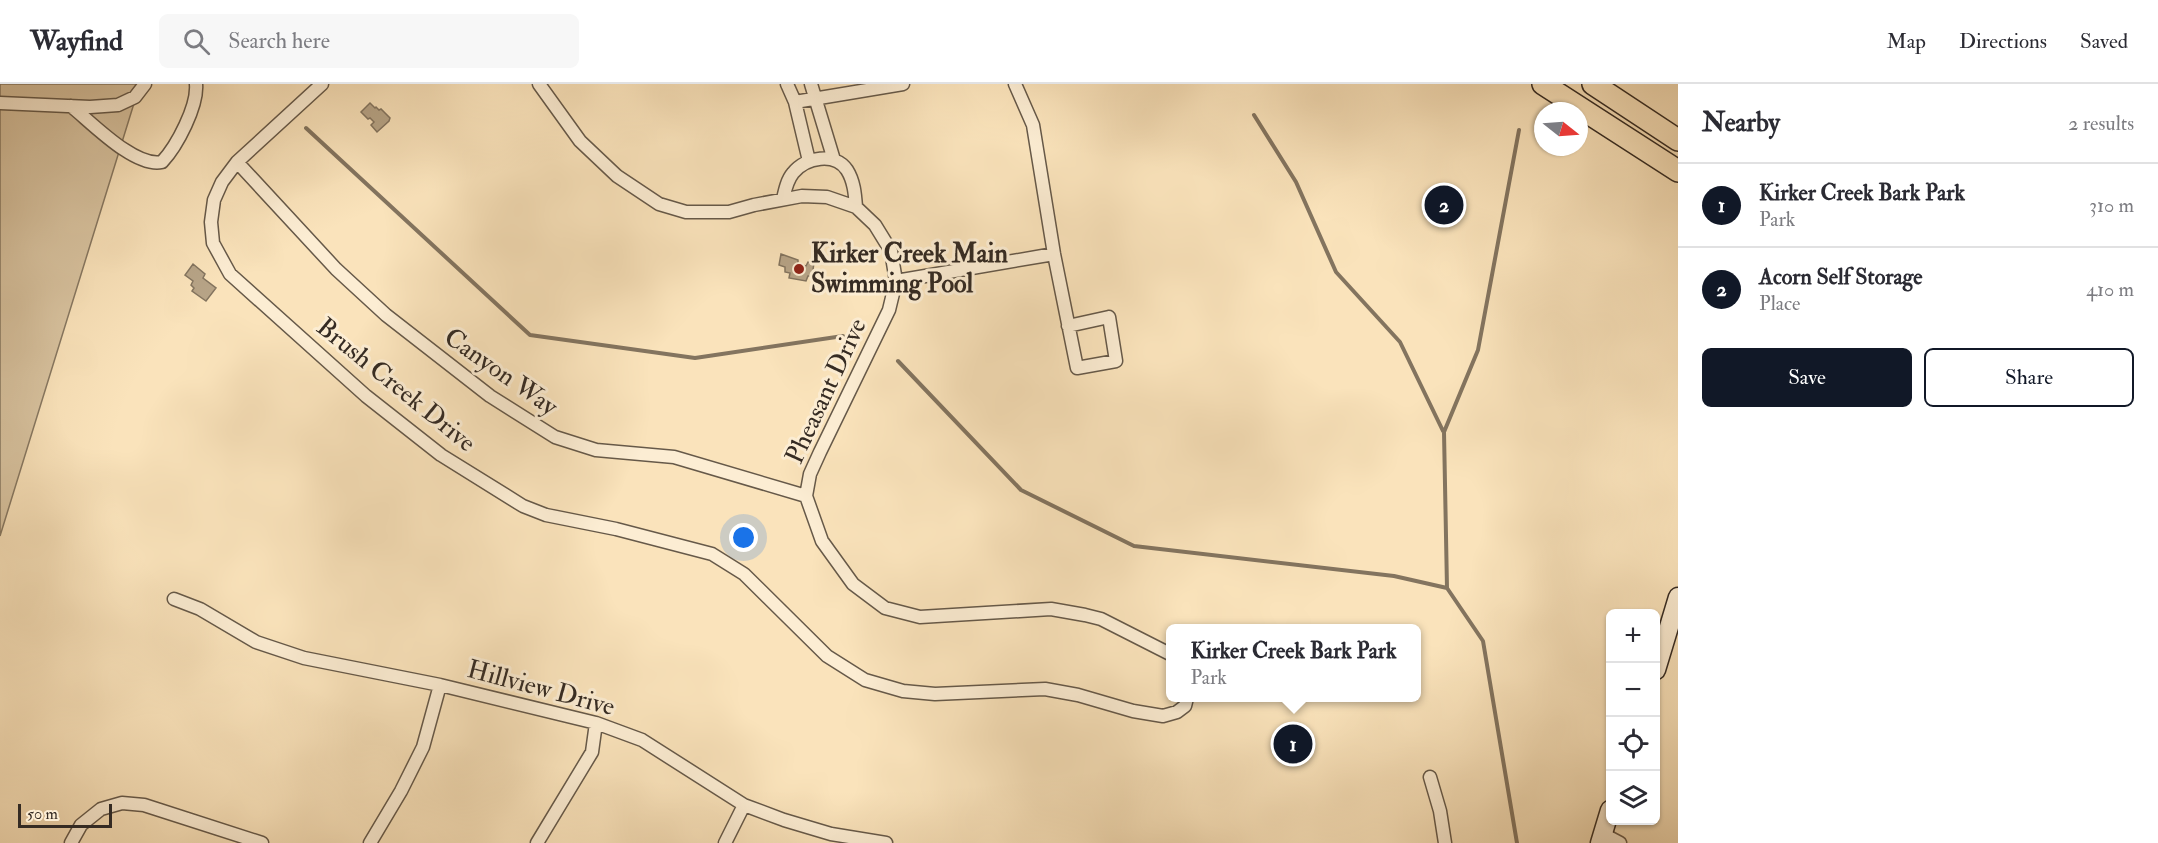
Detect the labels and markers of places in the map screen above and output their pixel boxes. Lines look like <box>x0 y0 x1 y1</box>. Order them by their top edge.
pin: 2 <box>1424 182 1464 228</box>
place label: Kirker Creek Main Swimming Pool <box>811 238 1008 301</box>
marker: Kirker Creek Main Swimming Pool <box>792 262 806 276</box>
pin: 1 <box>1274 722 1312 766</box>

